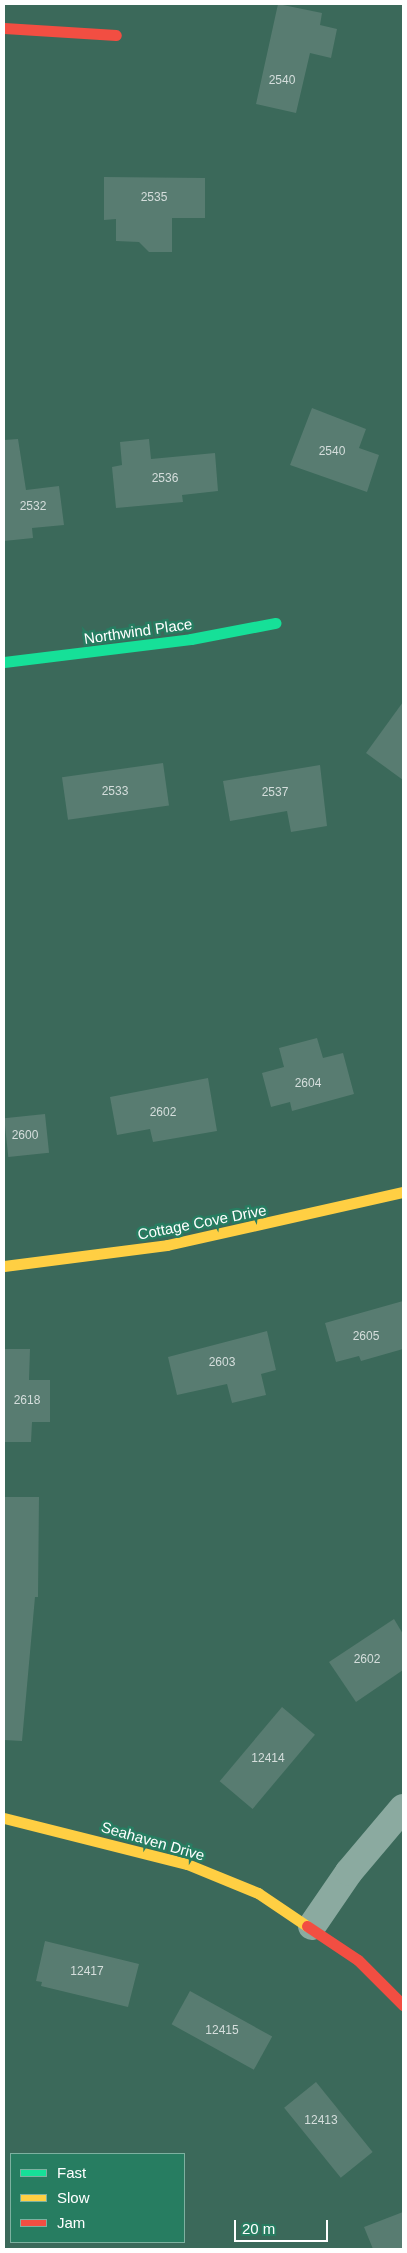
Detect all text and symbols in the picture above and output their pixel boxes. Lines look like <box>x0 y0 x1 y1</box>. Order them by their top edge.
house number: 2540 <box>269 74 295 88</box>
house number: 2535 <box>141 191 167 205</box>
house number: 2540 <box>319 445 345 459</box>
house number: 2536 <box>152 472 178 486</box>
house number: 2532 <box>20 500 46 514</box>
street label: Northwind Place <box>83 614 193 648</box>
house number: 2533 <box>102 785 128 799</box>
house number: 2537 <box>262 786 288 800</box>
house number: 2604 <box>295 1077 321 1091</box>
house number: 2602 <box>150 1106 176 1120</box>
house number: 2600 <box>12 1129 38 1143</box>
street label: Cottage Cove Drive <box>136 1201 268 1243</box>
house number: 2605 <box>353 1330 379 1344</box>
house number: 2603 <box>209 1356 235 1370</box>
house number: 2618 <box>14 1394 40 1408</box>
house number: 2602 <box>354 1653 380 1667</box>
house number: 12414 <box>251 1752 285 1766</box>
street label: Seahaven Drive <box>99 1818 207 1864</box>
house number: 12417 <box>70 1965 104 1979</box>
house number: 12415 <box>205 2024 239 2038</box>
house number: 12413 <box>304 2114 338 2128</box>
legend <box>10 2153 185 2243</box>
text: Fast <box>57 2164 86 2181</box>
text: Slow <box>57 2189 90 2206</box>
scale bar <box>237 2210 331 2242</box>
text: Jam <box>57 2214 85 2231</box>
text: 20 m <box>242 2220 275 2237</box>

